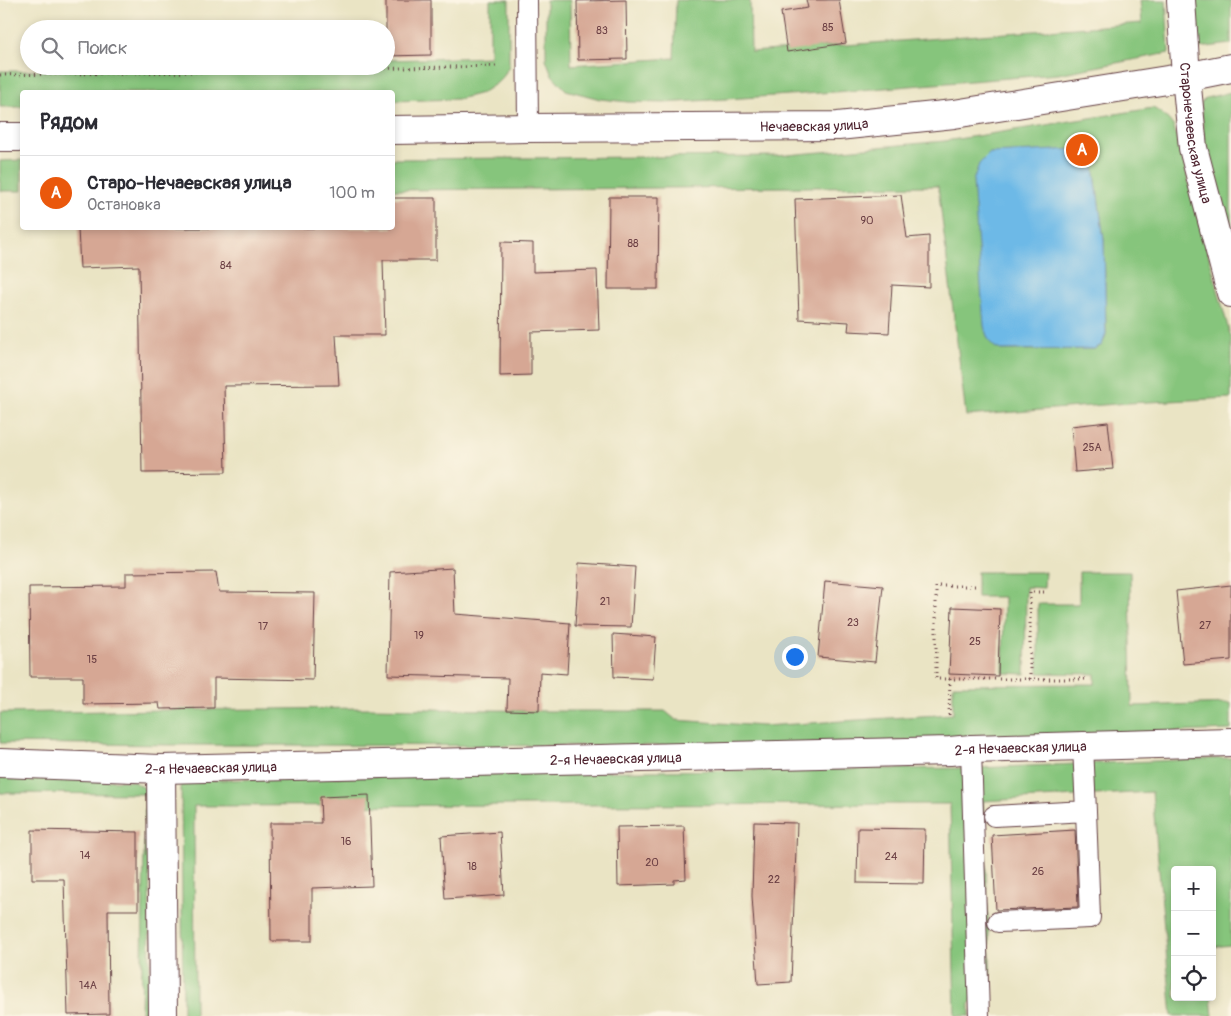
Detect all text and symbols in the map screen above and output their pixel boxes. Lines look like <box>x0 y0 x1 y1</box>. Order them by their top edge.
search box <box>20 20 395 75</box>
house number: 85 <box>822 21 834 34</box>
house number: 83 <box>596 24 608 37</box>
icon: search <box>38 34 66 62</box>
text: Поиск <box>78 36 128 60</box>
street label: Старонечаевская улица <box>1177 62 1216 205</box>
text: Рядом <box>40 109 98 136</box>
street label: Нечаевская улица <box>760 114 869 135</box>
pin: A <box>1066 131 1098 169</box>
text: Старо-Нечаевская улица <box>87 171 292 195</box>
text: A <box>51 183 61 203</box>
text: 100 m <box>329 183 375 203</box>
text: Остановка <box>87 195 161 215</box>
house number: 90 <box>860 214 874 227</box>
house number: 88 <box>627 237 639 250</box>
house number: 84 <box>220 259 233 272</box>
house number: 25А <box>1082 441 1102 454</box>
house number: 21 <box>600 595 610 608</box>
house number: 23 <box>847 616 859 629</box>
house number: 27 <box>1199 619 1211 632</box>
house number: 17 <box>258 620 268 633</box>
house number: 19 <box>414 629 424 642</box>
house number: 25 <box>969 635 981 648</box>
your location <box>782 644 808 670</box>
house number: 15 <box>87 653 97 666</box>
street label: 2-я Нечаевская улица <box>954 737 1087 759</box>
street label: 2-я Нечаевская улица <box>550 749 682 769</box>
street label: 2-я Нечаевская улица <box>145 758 277 778</box>
house number: 16 <box>341 835 351 848</box>
house number: 14 <box>80 849 91 862</box>
house number: 24 <box>885 850 898 863</box>
house number: 20 <box>645 856 659 869</box>
house number: 18 <box>467 860 477 873</box>
house number: 26 <box>1032 865 1044 878</box>
map controls <box>1171 866 1216 1001</box>
button: + <box>1171 866 1216 911</box>
house number: 22 <box>768 873 780 886</box>
button: − <box>1171 911 1216 956</box>
button: locate <box>1171 956 1216 1001</box>
house number: 14А <box>79 979 97 992</box>

